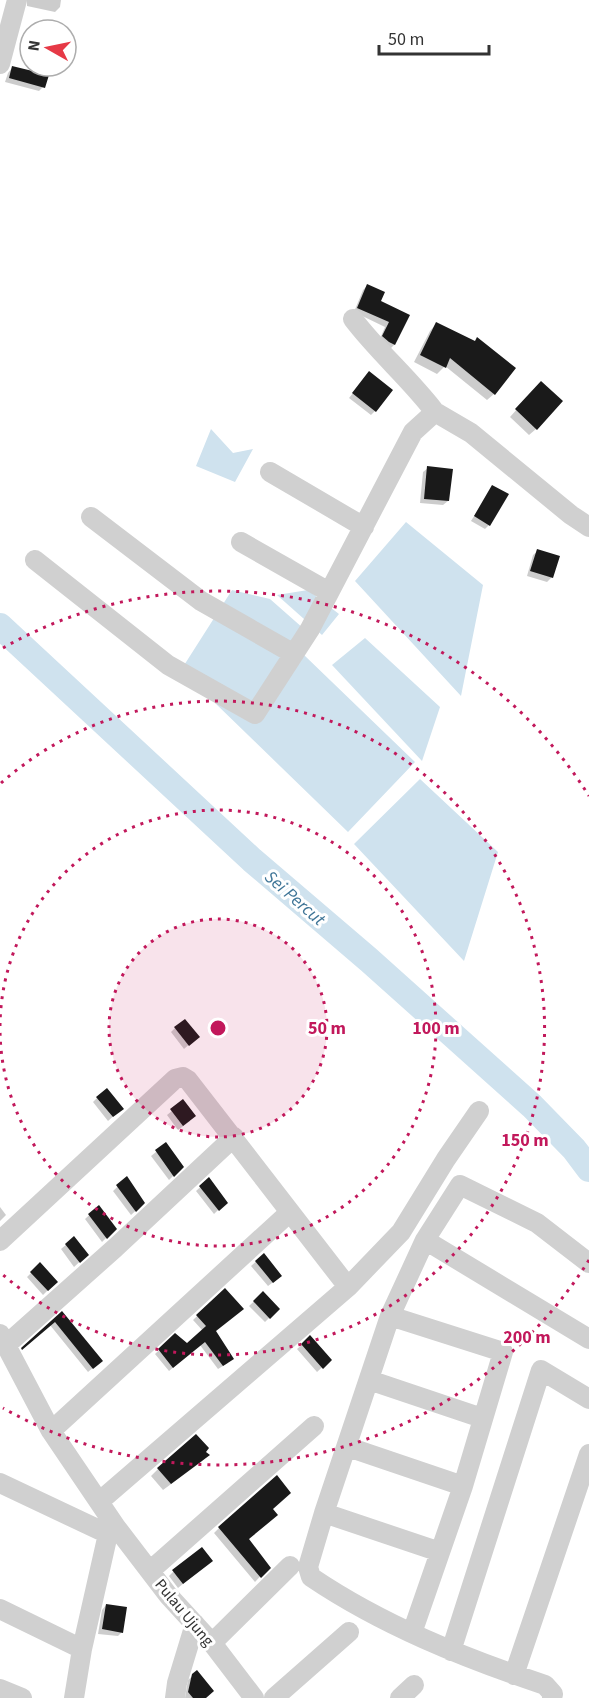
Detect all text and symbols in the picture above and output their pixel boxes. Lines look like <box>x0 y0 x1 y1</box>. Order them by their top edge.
north arrow <box>18 18 78 78</box>
scale bar <box>379 18 488 56</box>
text: 50 m <box>388 27 424 52</box>
text: N <box>22 39 46 53</box>
water label: Sei Percut <box>259 865 331 932</box>
text: 50 m <box>308 1016 346 1041</box>
text: 100 m <box>412 1016 460 1041</box>
centre of rings <box>208 1018 228 1038</box>
text: 150 m <box>501 1128 549 1153</box>
text: 200 m <box>503 1325 551 1350</box>
street label: Pulau Ujung <box>150 1574 219 1651</box>

